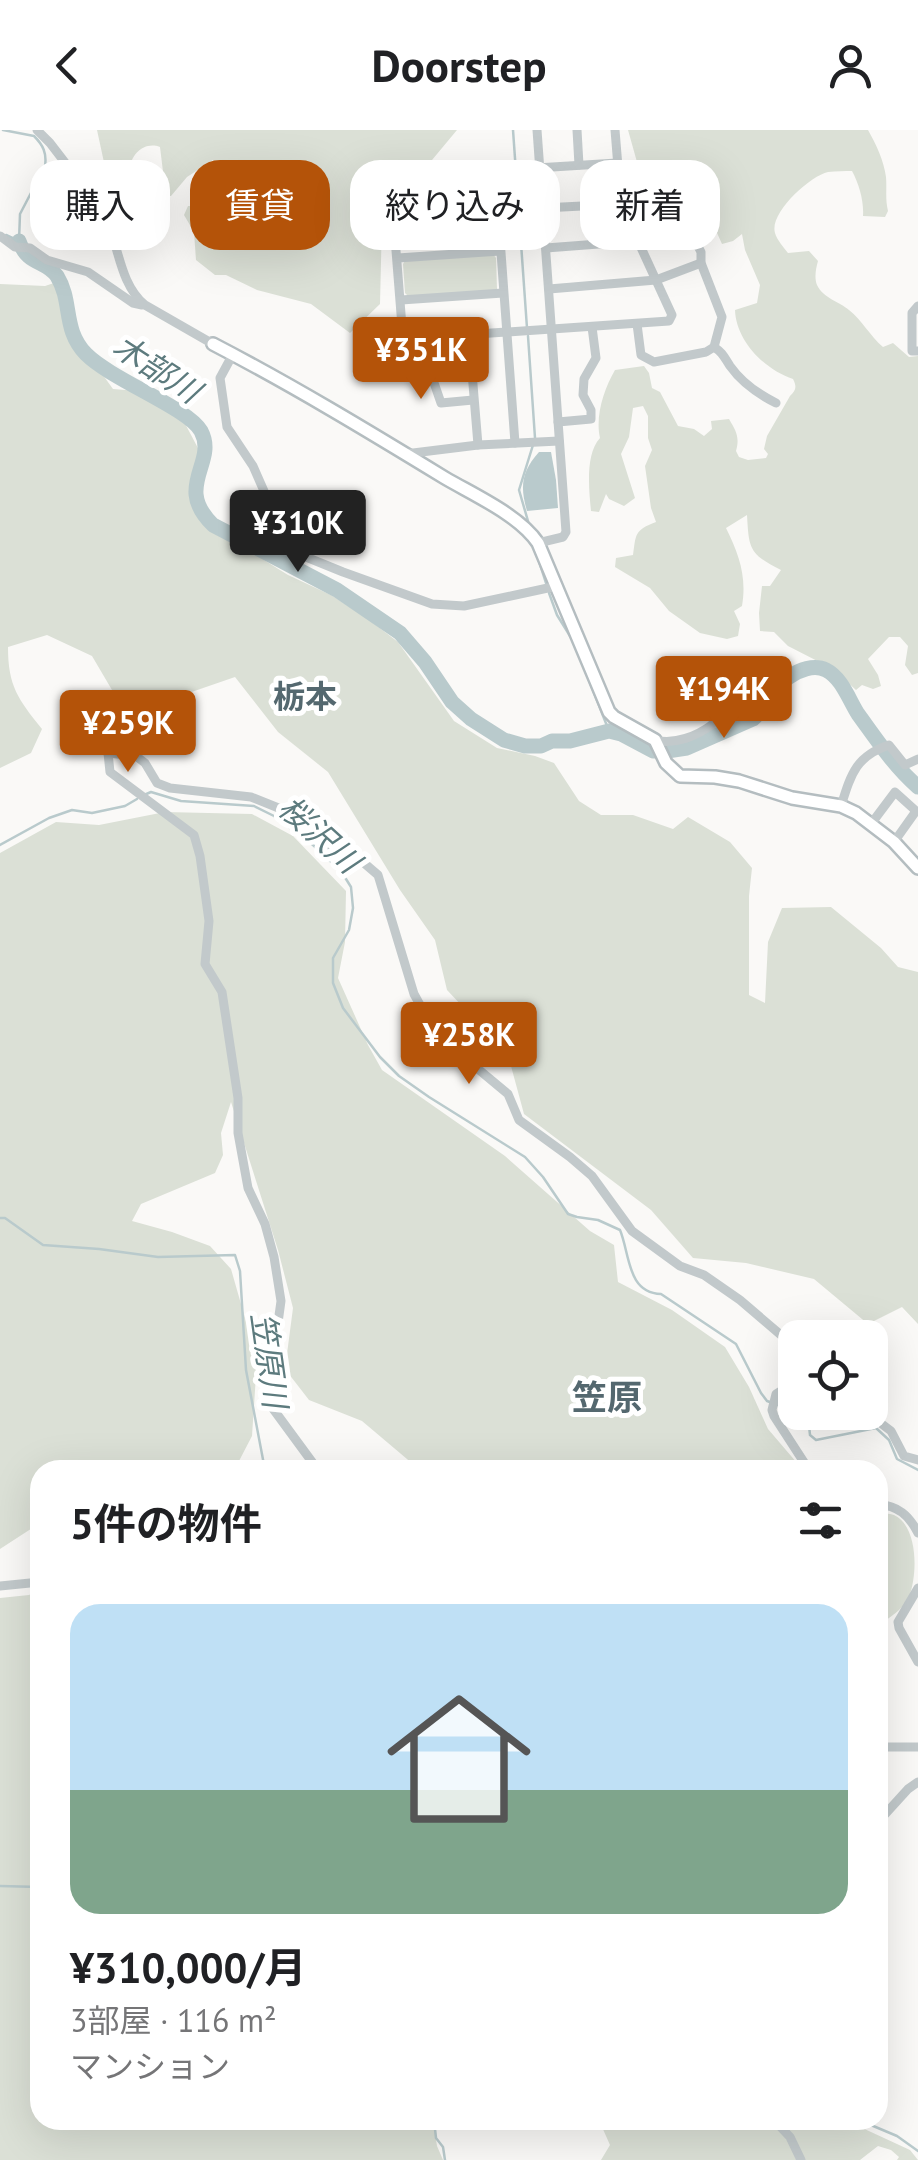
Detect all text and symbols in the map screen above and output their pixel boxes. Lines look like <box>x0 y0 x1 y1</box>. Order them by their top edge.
text: Doorstep <box>372 36 546 94</box>
icon: back <box>40 38 95 93</box>
icon: person <box>823 38 878 93</box>
chip: 購入 <box>30 160 170 250</box>
chip: 賃貸 <box>190 160 330 250</box>
chip: 絞り込み <box>350 160 560 250</box>
chip: 新着 <box>580 160 720 250</box>
pin: ¥351K <box>351 317 491 402</box>
water label: 木部川 <box>105 324 211 413</box>
text: ¥351K <box>375 328 467 370</box>
pin: ¥310K <box>228 490 368 575</box>
text: ¥310K <box>252 501 344 543</box>
pin: ¥194K <box>654 656 794 741</box>
text: ¥194K <box>678 667 770 709</box>
district label: 栃本 <box>273 675 337 717</box>
pin: ¥259K <box>58 690 198 775</box>
text: ¥259K <box>82 701 174 743</box>
water label: 桜沢川 <box>270 786 372 884</box>
pin: ¥258K <box>399 1002 539 1087</box>
text: ¥258K <box>423 1013 515 1055</box>
water label: 笠原川 <box>243 1310 298 1413</box>
map controls <box>778 1320 888 1430</box>
button: locate <box>778 1320 888 1430</box>
district label: 笠原 <box>572 1374 642 1420</box>
icon: filters <box>793 1493 848 1548</box>
text: 5件の物件 <box>70 1496 262 1551</box>
icon: home <box>369 1669 549 1849</box>
text: ¥310,000/月 <box>70 1940 306 1995</box>
text: 3部屋 · 116 m² <box>70 1999 277 2041</box>
text: マンション <box>70 2045 230 2087</box>

